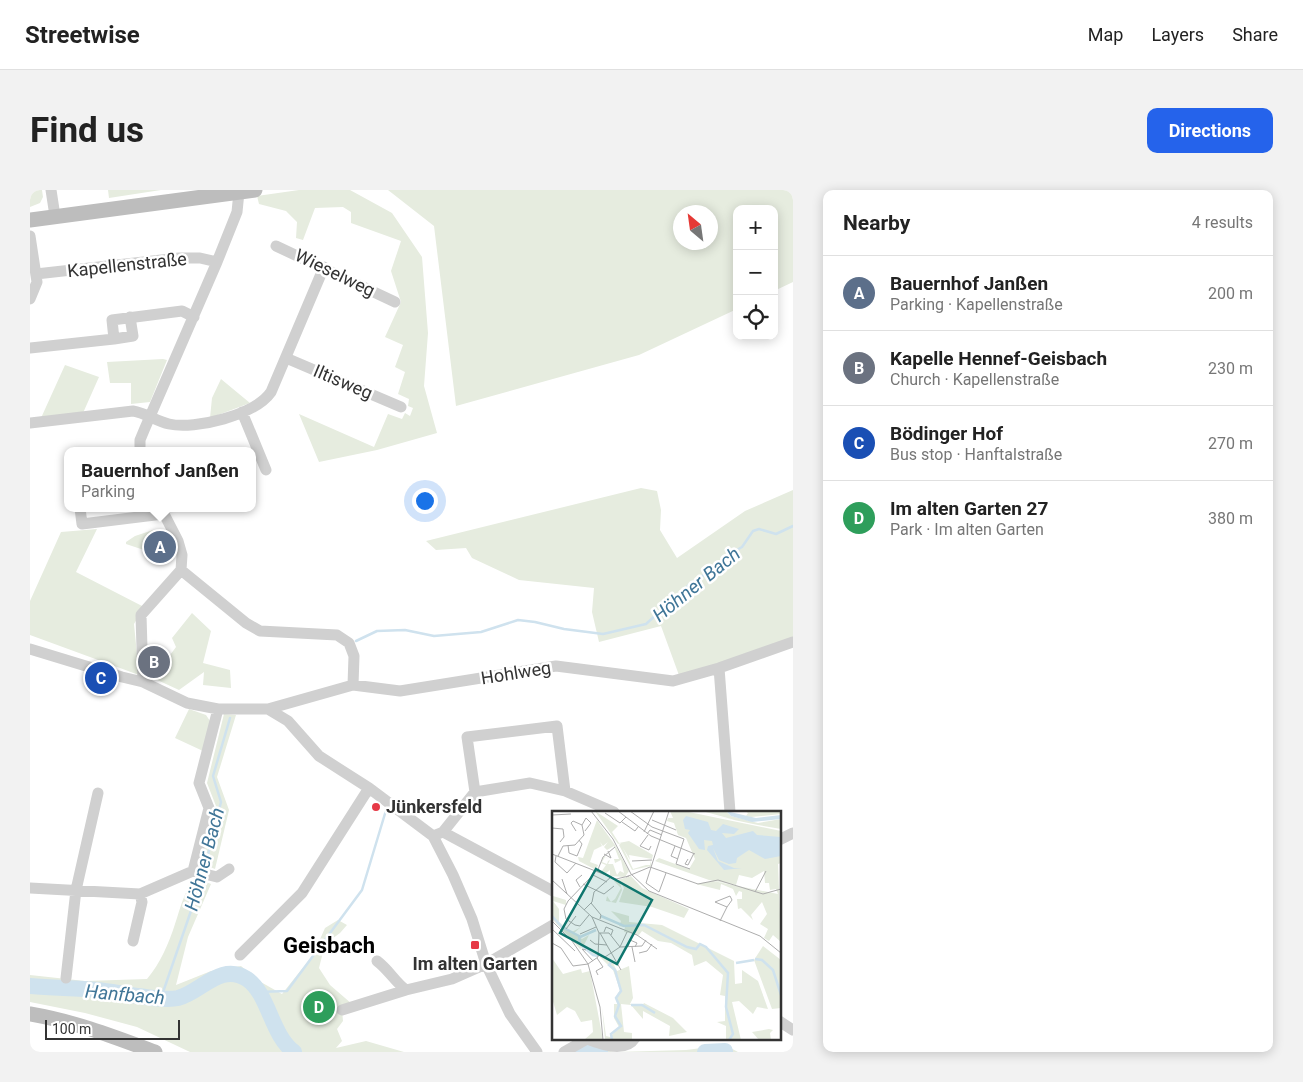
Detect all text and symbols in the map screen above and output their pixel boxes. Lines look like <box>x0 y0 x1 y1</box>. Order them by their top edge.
text: Streetwise <box>25 21 140 49</box>
text: Map <box>1088 24 1123 45</box>
text: Layers <box>1151 24 1204 45</box>
text: Share <box>1232 24 1278 45</box>
button: Directions <box>1147 108 1273 153</box>
text: Find us <box>30 110 144 151</box>
north arrow <box>673 205 718 250</box>
map controls <box>733 205 778 340</box>
button: + <box>733 205 778 250</box>
text: Nearby <box>843 211 910 235</box>
text: 4 results <box>1192 213 1253 232</box>
street label: Wieselweg <box>292 244 379 301</box>
street label: Kapellenstraße <box>66 248 188 281</box>
button: − <box>733 250 778 295</box>
text: Bauernhof Janßen <box>890 272 1048 295</box>
text: A <box>854 284 864 303</box>
text: 200 m <box>1208 284 1253 303</box>
button: locate <box>733 295 778 340</box>
text: Parking · Kapellenstraße <box>890 295 1063 314</box>
text: Kapelle Hennef-Geisbach <box>890 347 1107 370</box>
text: B <box>854 359 864 378</box>
text: 230 m <box>1208 359 1253 378</box>
street label: Iltisweg <box>311 360 376 403</box>
text: Church · Kapellenstraße <box>890 370 1059 389</box>
text: Bödinger Hof <box>890 422 1003 445</box>
text: C <box>854 434 864 453</box>
text: 270 m <box>1208 434 1253 453</box>
text: Bus stop · Hanftalstraße <box>890 445 1062 464</box>
popup <box>64 447 256 512</box>
text: Bauernhof Janßen <box>81 459 239 482</box>
text: Parking <box>81 482 135 501</box>
your location <box>412 488 438 514</box>
text: Im alten Garten 27 <box>890 497 1048 520</box>
text: D <box>854 509 864 528</box>
text: 380 m <box>1208 509 1253 528</box>
text: Park · Im alten Garten <box>890 520 1044 539</box>
pin: A <box>144 528 176 566</box>
water label: Höhner Bach <box>648 542 745 627</box>
pin: B <box>138 643 170 681</box>
street label: Hohlweg <box>479 657 552 688</box>
pin: C <box>85 659 117 697</box>
place label: Jünkersfeld <box>386 796 482 817</box>
marker: Jünkersfeld <box>370 801 382 813</box>
water label: Höhner Bach <box>180 805 229 913</box>
inset map <box>552 811 781 1040</box>
district label: Geisbach <box>283 933 375 958</box>
marker: Im alten Garten <box>469 939 481 951</box>
place label: Im alten Garten <box>413 953 537 974</box>
water label: Hanfbach <box>84 980 166 1009</box>
pin: D <box>303 988 335 1026</box>
scale bar <box>45 1017 180 1040</box>
text: 100 m <box>52 1021 91 1037</box>

